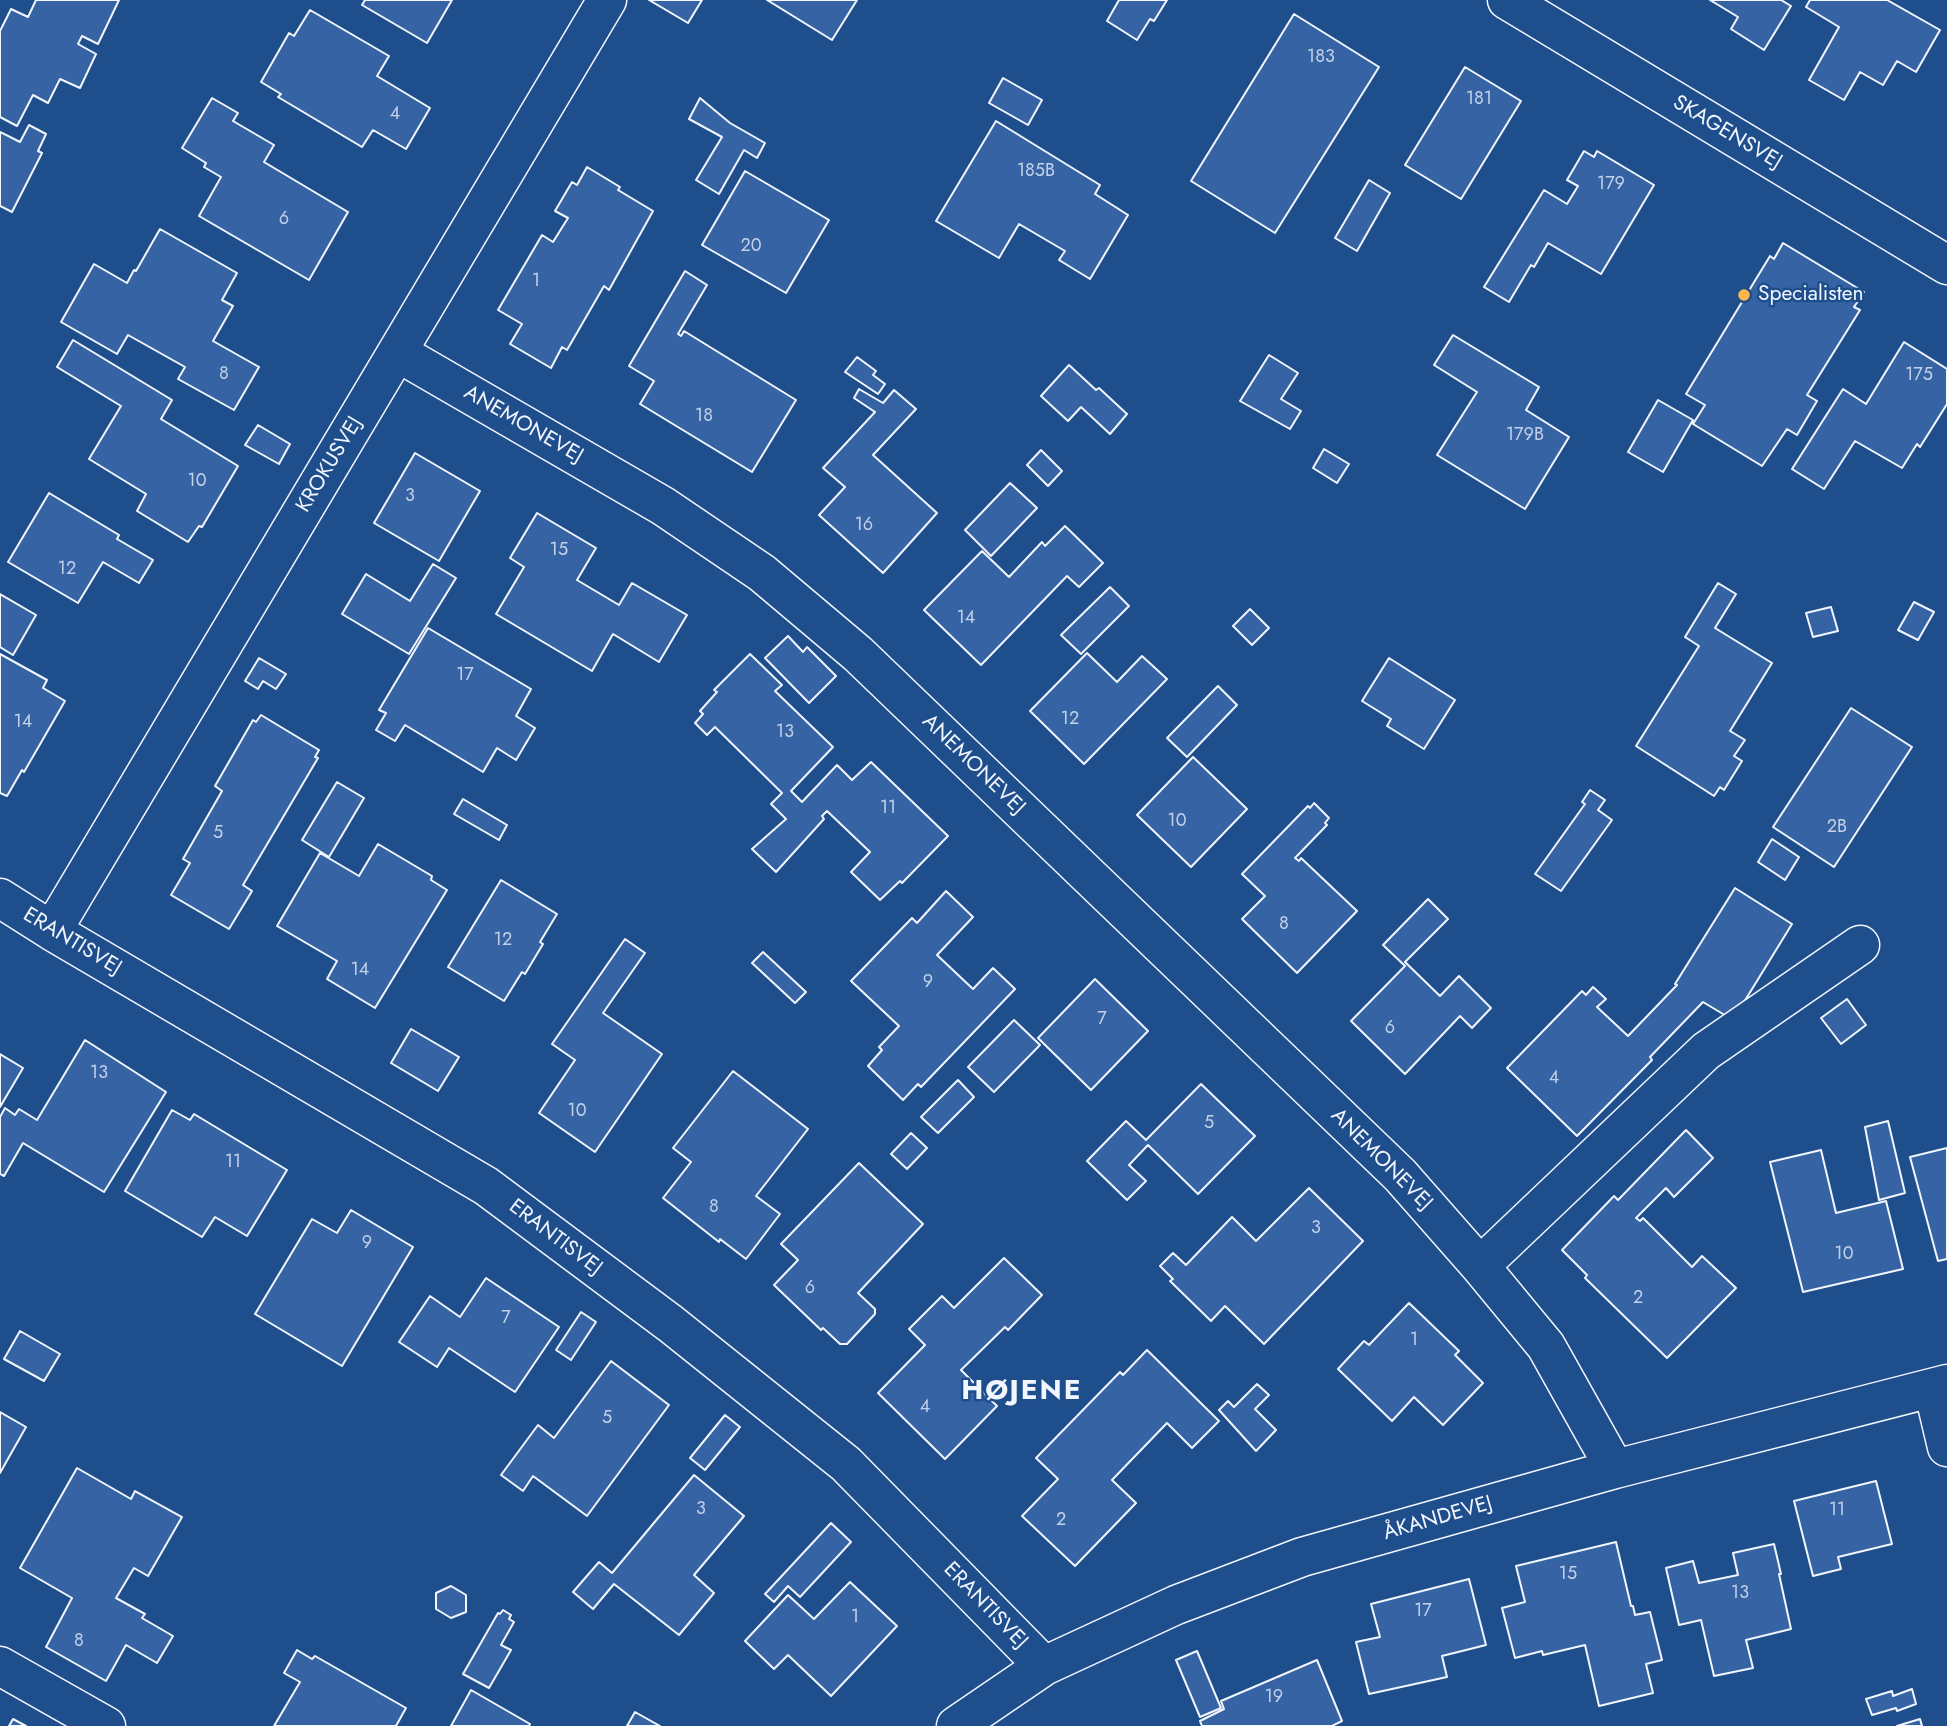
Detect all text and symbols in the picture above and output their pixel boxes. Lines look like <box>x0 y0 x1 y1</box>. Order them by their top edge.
house number: 183 <box>1307 47 1335 69</box>
house number: 181 <box>1466 89 1492 111</box>
street label: SKAGENSVEJ <box>1668 91 1786 175</box>
house number: 4 <box>390 104 400 126</box>
house number: 185B <box>1017 161 1055 183</box>
house number: 179 <box>1597 174 1625 196</box>
house number: 6 <box>279 209 289 231</box>
house number: 20 <box>740 236 762 258</box>
house number: 1 <box>532 271 540 293</box>
place label: Specialisten <box>1758 282 1864 308</box>
marker: Specialisten <box>1736 287 1752 303</box>
house number: 8 <box>219 364 229 386</box>
house number: 175 <box>1905 365 1933 387</box>
street label: ANEMONEVEJ <box>459 381 587 469</box>
house number: 18 <box>695 406 713 428</box>
street label: KROKUSVEJ <box>292 413 368 517</box>
house number: 179B <box>1506 425 1544 447</box>
house number: 10 <box>188 471 206 493</box>
house number: 3 <box>405 486 415 508</box>
house number: 16 <box>855 515 873 537</box>
house number: 15 <box>550 540 568 562</box>
house number: 12 <box>58 559 76 581</box>
house number: 14 <box>957 608 975 630</box>
house number: 17 <box>456 665 474 687</box>
house number: 12 <box>1061 709 1079 731</box>
street label: ANEMONEVEJ <box>916 710 1030 820</box>
house number: 14 <box>14 712 32 734</box>
house number: 13 <box>776 722 794 744</box>
house number: 11 <box>880 798 896 820</box>
house number: 10 <box>1168 811 1186 833</box>
house number: 2B <box>1827 817 1847 839</box>
house number: 5 <box>213 823 223 845</box>
street label: ERANTISVEJ <box>18 903 126 981</box>
house number: 8 <box>1279 914 1289 936</box>
house number: 12 <box>494 930 512 952</box>
house number: 14 <box>351 960 369 982</box>
house number: 9 <box>923 972 933 994</box>
house number: 7 <box>1097 1009 1107 1031</box>
house number: 6 <box>1385 1018 1395 1040</box>
house number: 13 <box>90 1063 108 1085</box>
house number: 4 <box>1549 1068 1559 1090</box>
house number: 10 <box>568 1101 586 1123</box>
street label: ANEMONEVEJ <box>1325 1104 1437 1216</box>
house number: 5 <box>1204 1113 1214 1135</box>
house number: 11 <box>225 1152 241 1174</box>
street label: ERANTISVEJ <box>503 1195 607 1281</box>
house number: 8 <box>709 1197 719 1219</box>
house number: 3 <box>1311 1218 1321 1240</box>
house number: 9 <box>362 1233 372 1255</box>
house number: 10 <box>1835 1244 1853 1266</box>
house number: 6 <box>805 1278 815 1300</box>
house number: 2 <box>1633 1288 1643 1310</box>
house number: 7 <box>501 1308 511 1330</box>
house number: 1 <box>1410 1330 1418 1352</box>
district label: HØJENE <box>962 1375 1082 1409</box>
house number: 4 <box>920 1397 930 1419</box>
house number: 5 <box>602 1408 612 1430</box>
street label: ÅKANDEVEJ <box>1381 1491 1495 1547</box>
house number: 3 <box>696 1499 706 1521</box>
house number: 11 <box>1829 1500 1845 1522</box>
house number: 2 <box>1056 1510 1066 1532</box>
street label: ERANTISVEJ <box>938 1558 1032 1654</box>
house number: 15 <box>1559 1564 1577 1586</box>
house number: 13 <box>1731 1583 1749 1605</box>
house number: 17 <box>1414 1601 1432 1623</box>
house number: 1 <box>851 1607 859 1629</box>
house number: 8 <box>74 1631 84 1653</box>
house number: 19 <box>1265 1687 1283 1709</box>

